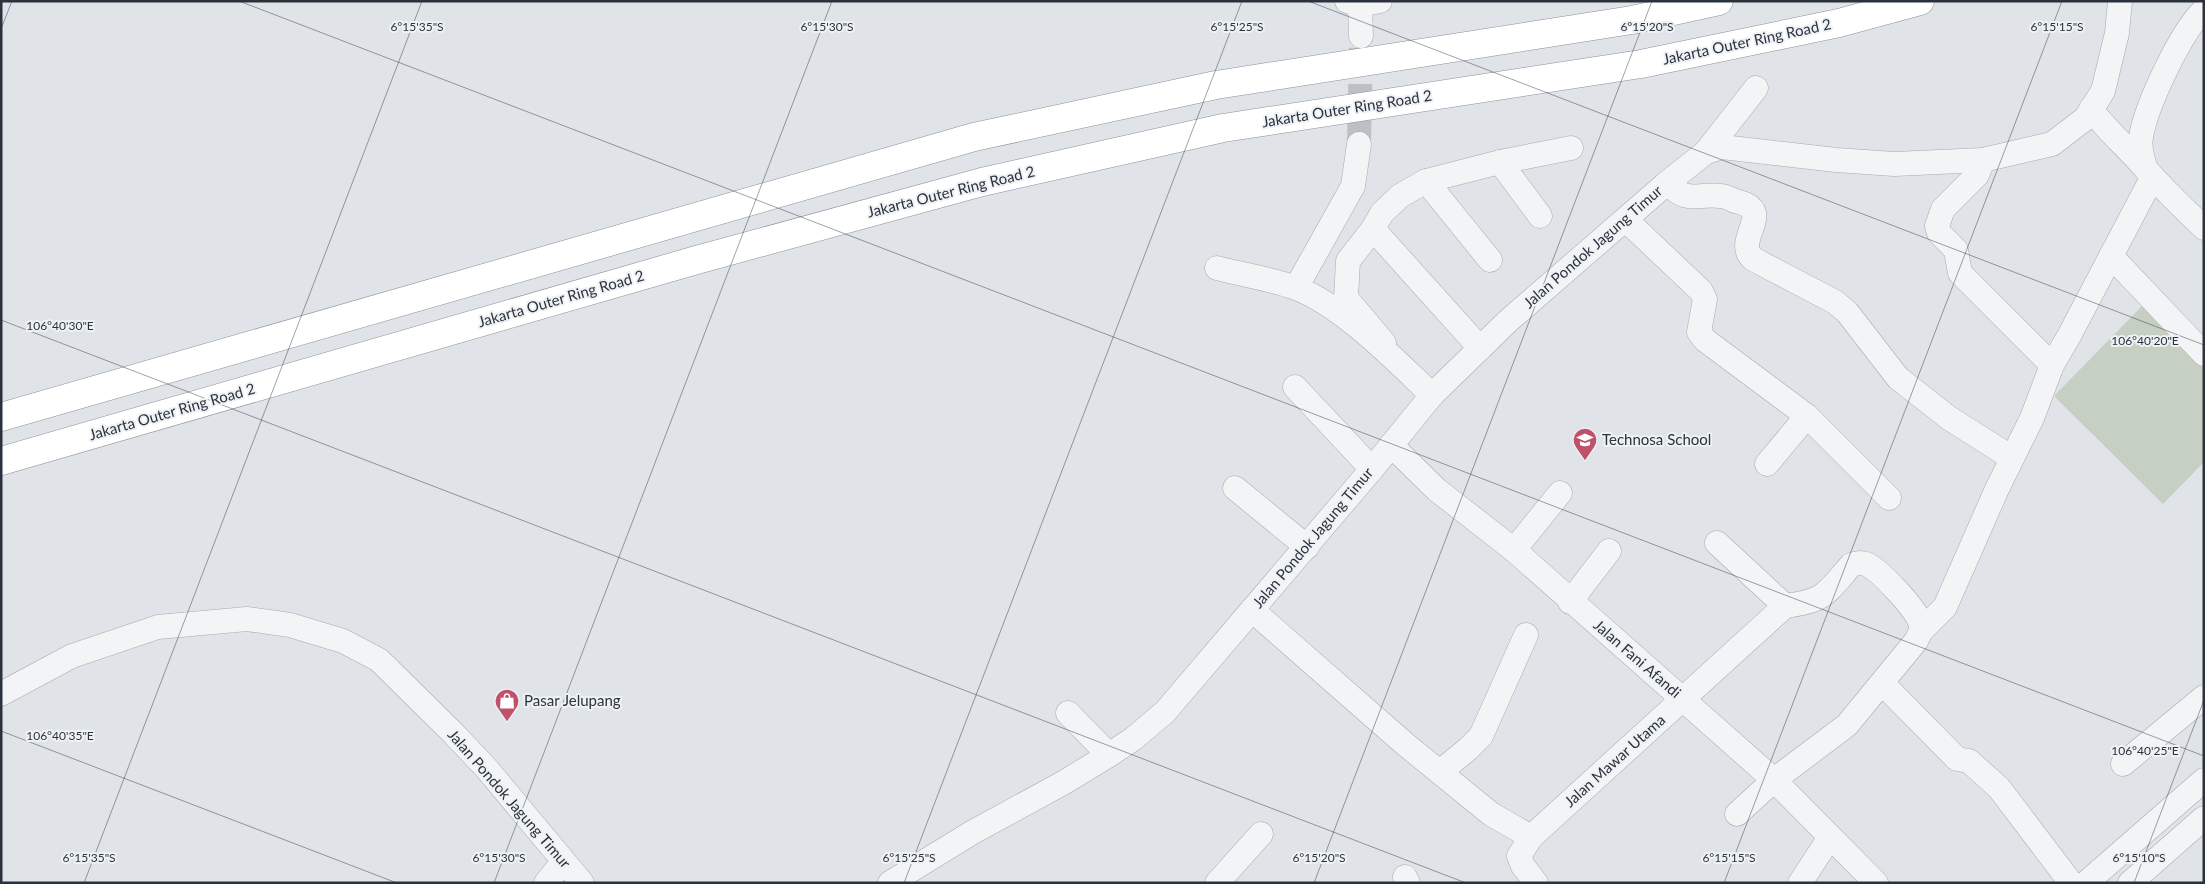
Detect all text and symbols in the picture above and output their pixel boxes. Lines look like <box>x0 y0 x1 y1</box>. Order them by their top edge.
street label: Jakarta Outer Ring Road 2 <box>1661 14 1833 68</box>
text: 6°15'35"S <box>390 19 444 34</box>
text: 6°15'30"S <box>800 19 854 34</box>
text: 6°15'25"S <box>1210 19 1264 34</box>
text: 6°15'20"S <box>1620 19 1674 34</box>
text: 6°15'15"S <box>2030 19 2084 34</box>
street label: Jakarta Outer Ring Road 2 <box>1261 86 1433 130</box>
street label: Jakarta Outer Ring Road 2 <box>865 162 1036 221</box>
street label: Jalan Pondok Jagung Timur <box>1519 181 1666 311</box>
street label: Jakarta Outer Ring Road 2 <box>476 266 646 330</box>
text: 106°40'30"E <box>26 318 94 333</box>
text: 106°40'20"E <box>2111 333 2179 348</box>
street label: Jakarta Outer Ring Road 2 <box>87 379 257 443</box>
school or university icon: Technosa School <box>1572 427 1598 461</box>
place label: Technosa School <box>1602 430 1711 448</box>
street label: Jalan Pondok Jagung Timur <box>1248 463 1377 611</box>
street label: Jalan Fani Afandi <box>1590 615 1685 701</box>
shop icon: Pasar Jelupang <box>494 688 520 722</box>
place label: Pasar Jelupang <box>524 691 621 709</box>
street label: Jalan Mawar Utama <box>1560 710 1668 810</box>
street label: Jalan Pondok Jagung Timur <box>445 725 575 872</box>
text: 106°40'35"E <box>26 728 94 743</box>
text: 106°40'25"E <box>2111 743 2179 758</box>
text: 6°15'35"S <box>62 850 116 865</box>
text: 6°15'30"S <box>472 850 526 865</box>
text: 6°15'25"S <box>882 850 936 865</box>
text: 6°15'20"S <box>1292 850 1346 865</box>
text: 6°15'15"S <box>1702 850 1756 865</box>
text: 6°15'10"S <box>2112 850 2166 865</box>

